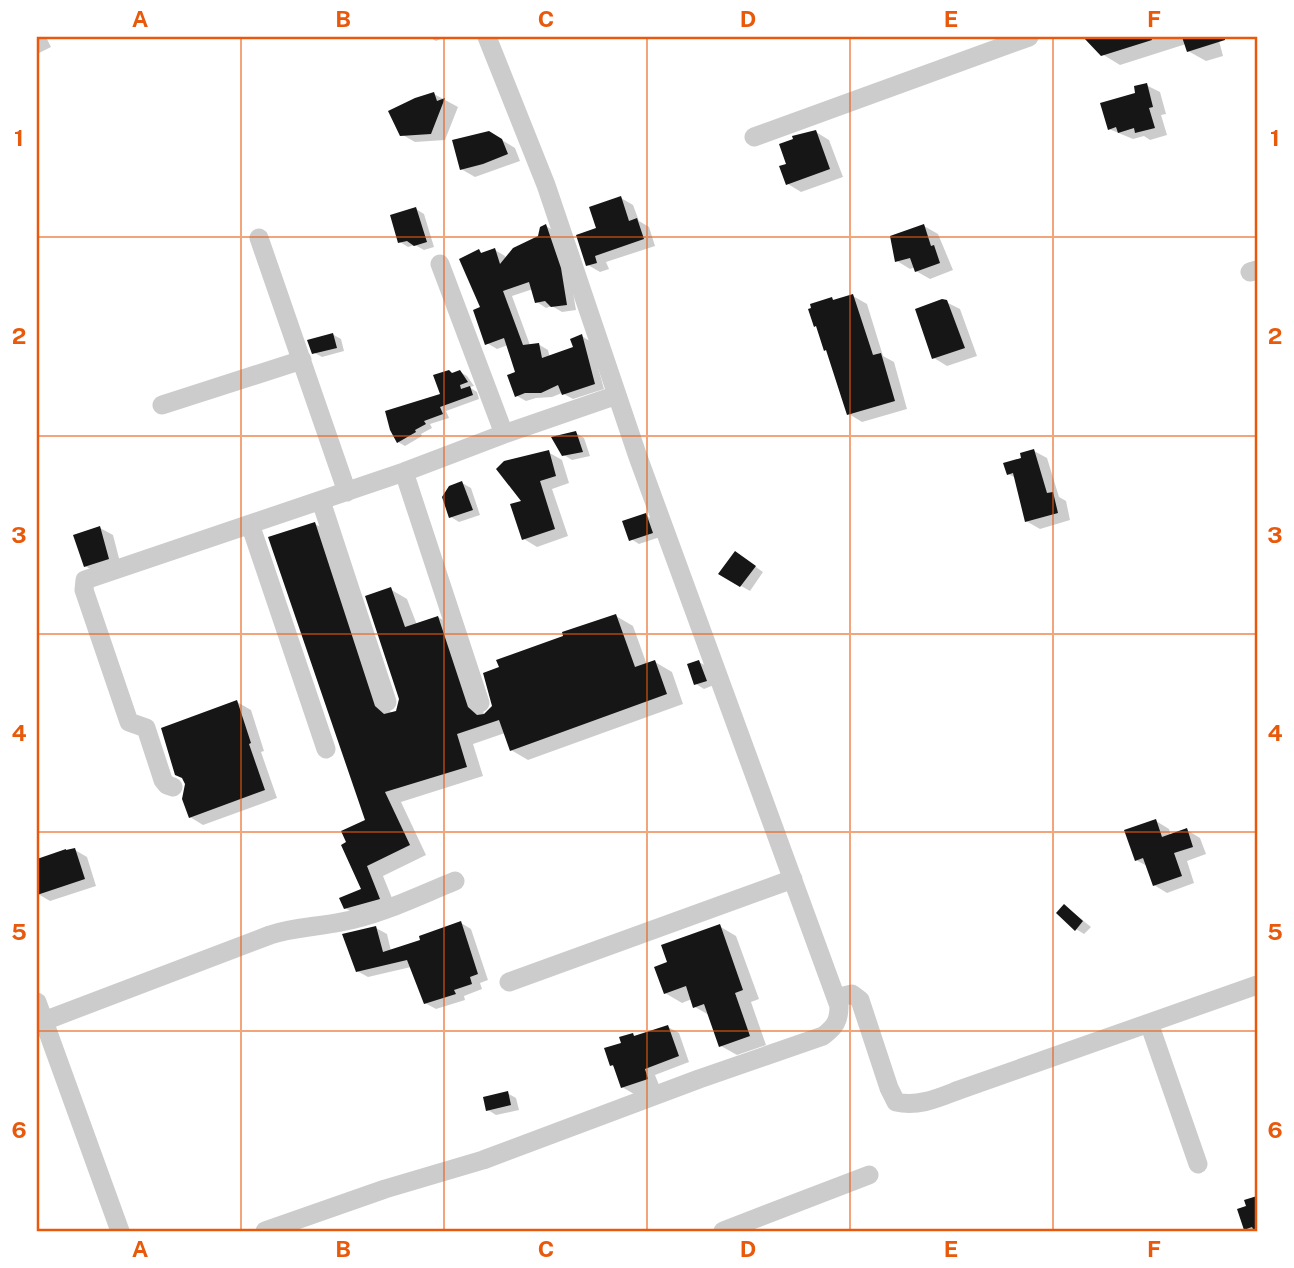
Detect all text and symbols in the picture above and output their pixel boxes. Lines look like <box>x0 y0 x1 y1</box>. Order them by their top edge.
text: A <box>132 5 149 32</box>
text: B <box>335 5 351 32</box>
text: C <box>538 5 554 32</box>
text: D <box>740 5 756 32</box>
text: E <box>944 5 958 32</box>
text: F <box>1147 5 1161 32</box>
text: 1 <box>14 124 24 151</box>
text: 1 <box>1270 124 1280 151</box>
text: 2 <box>12 322 26 349</box>
text: 2 <box>1268 322 1282 349</box>
text: 3 <box>11 521 27 548</box>
text: 3 <box>1267 521 1283 548</box>
text: 4 <box>11 719 27 746</box>
text: 4 <box>1267 719 1283 746</box>
text: 5 <box>11 918 27 945</box>
text: 5 <box>1267 918 1283 945</box>
text: 6 <box>11 1116 27 1143</box>
text: 6 <box>1267 1116 1283 1143</box>
text: A <box>132 1235 149 1262</box>
text: B <box>335 1235 351 1262</box>
text: C <box>538 1235 554 1262</box>
text: D <box>740 1235 756 1262</box>
text: E <box>944 1235 958 1262</box>
text: F <box>1147 1235 1161 1262</box>

